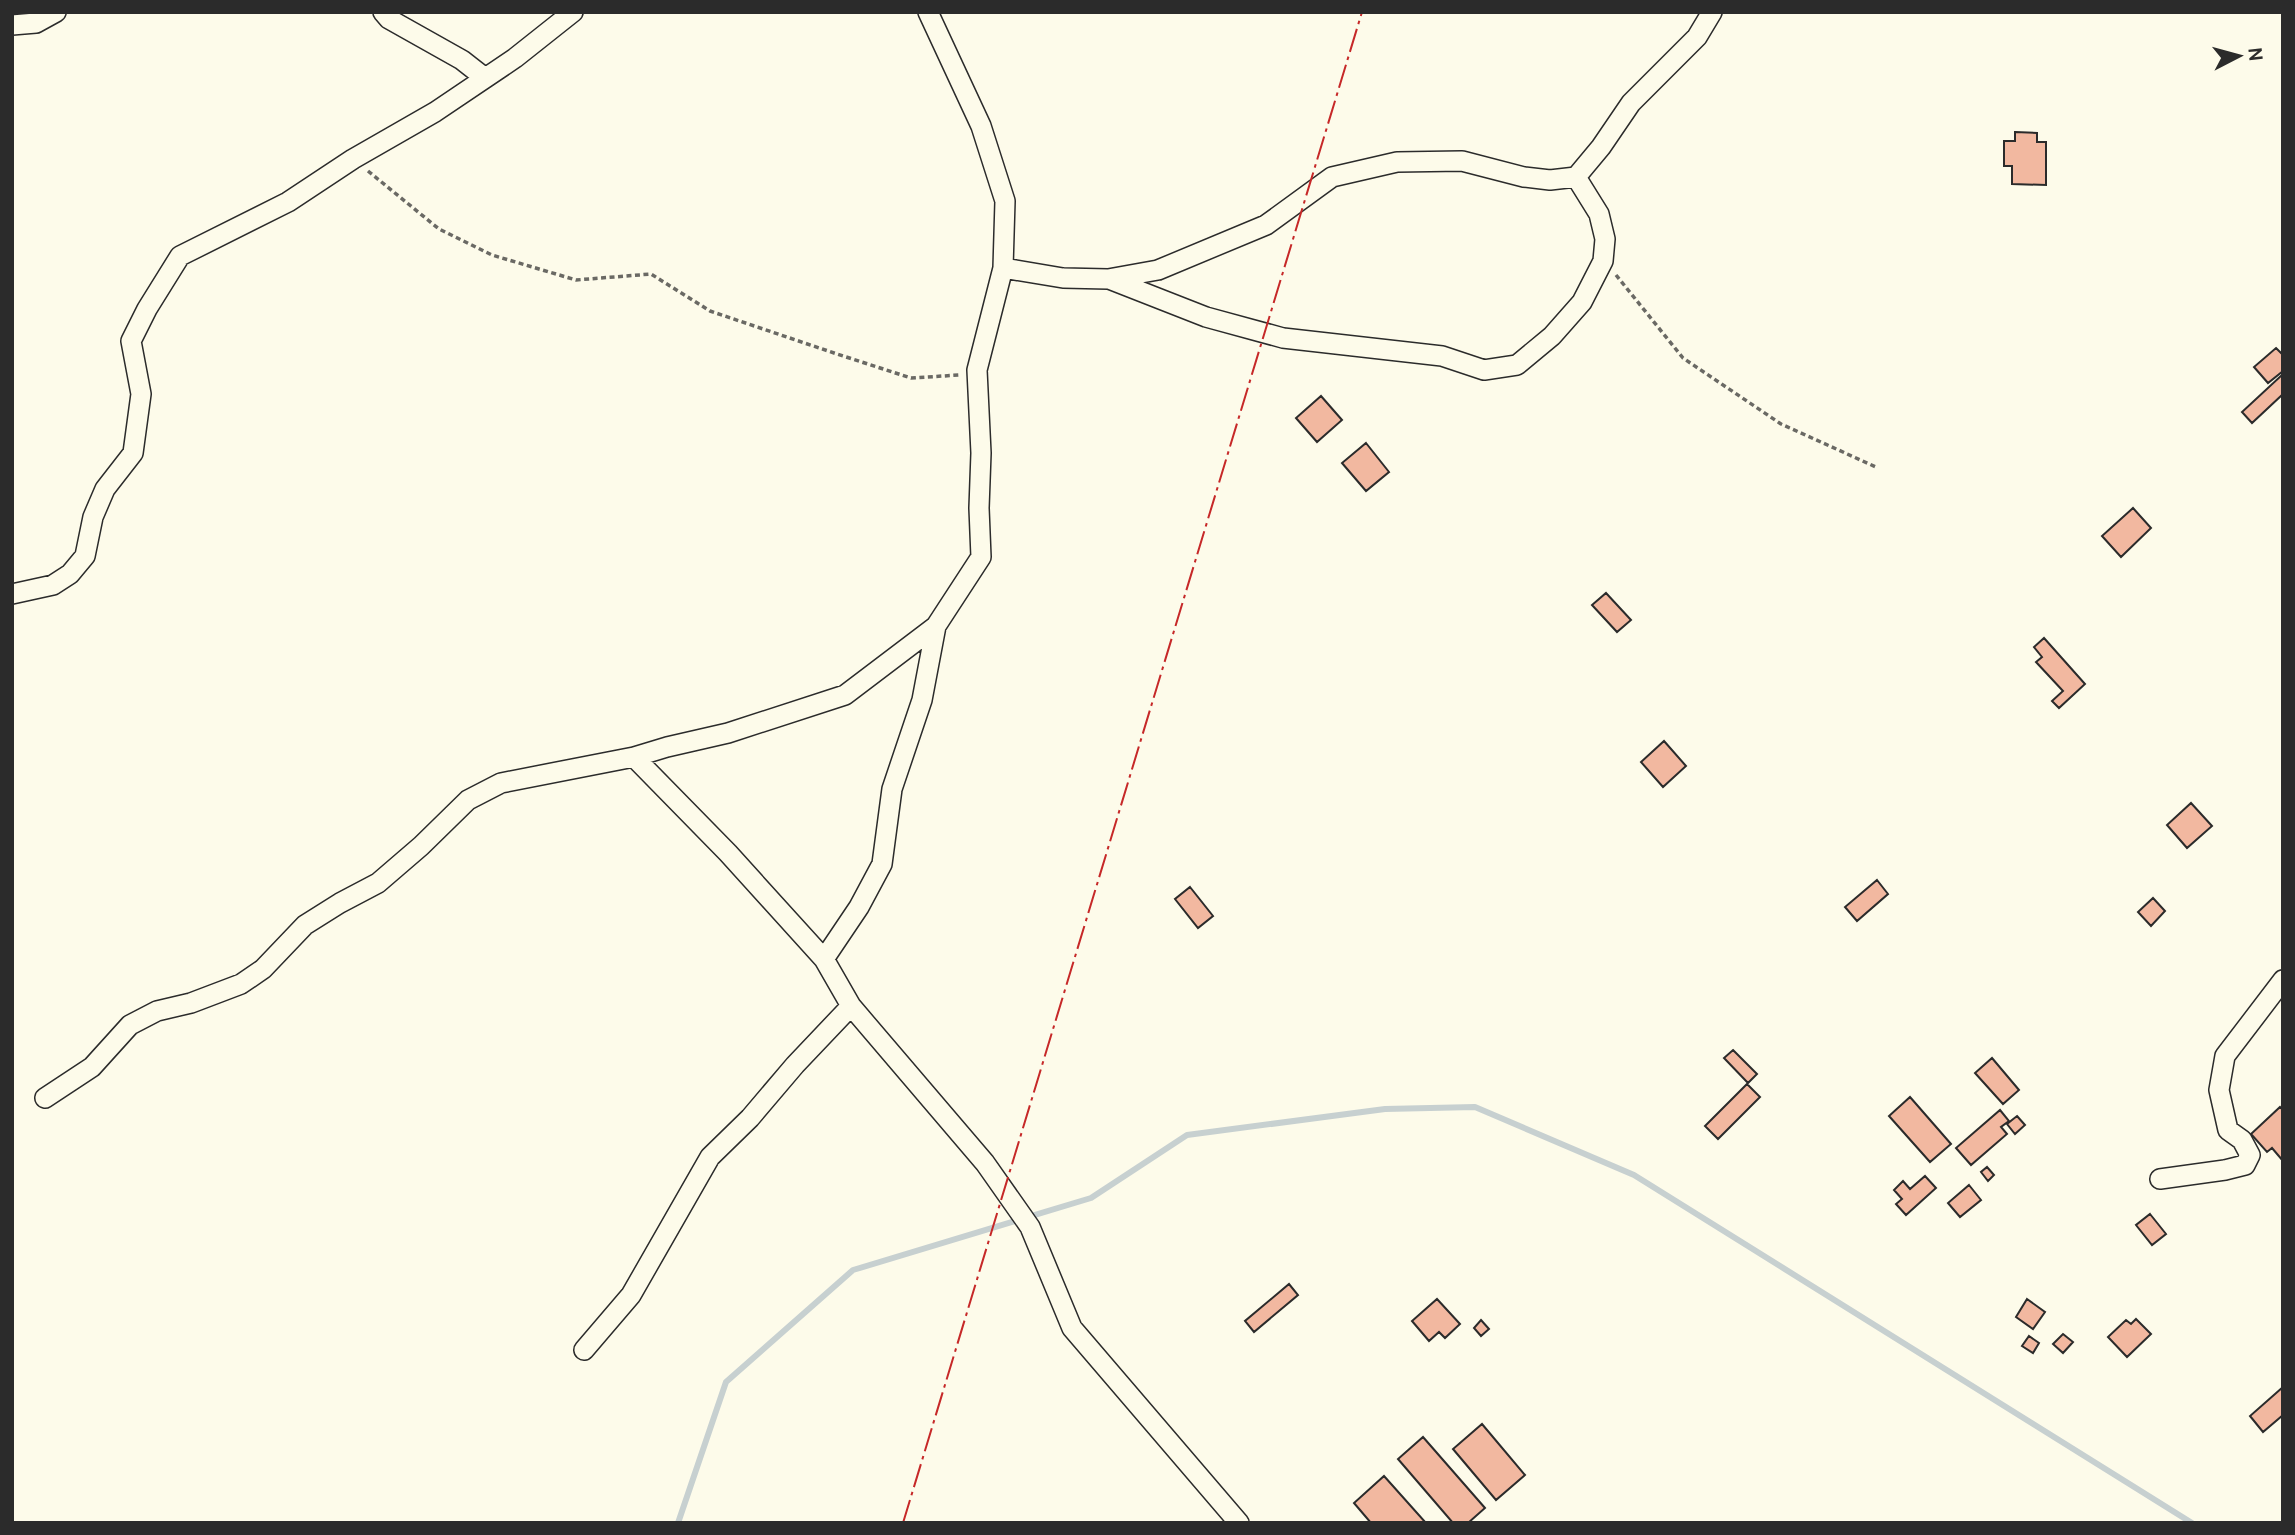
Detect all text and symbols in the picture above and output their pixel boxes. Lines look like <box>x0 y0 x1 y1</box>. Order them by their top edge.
north arrow <box>2204 21 2274 91</box>
text: N <box>2243 46 2268 62</box>

